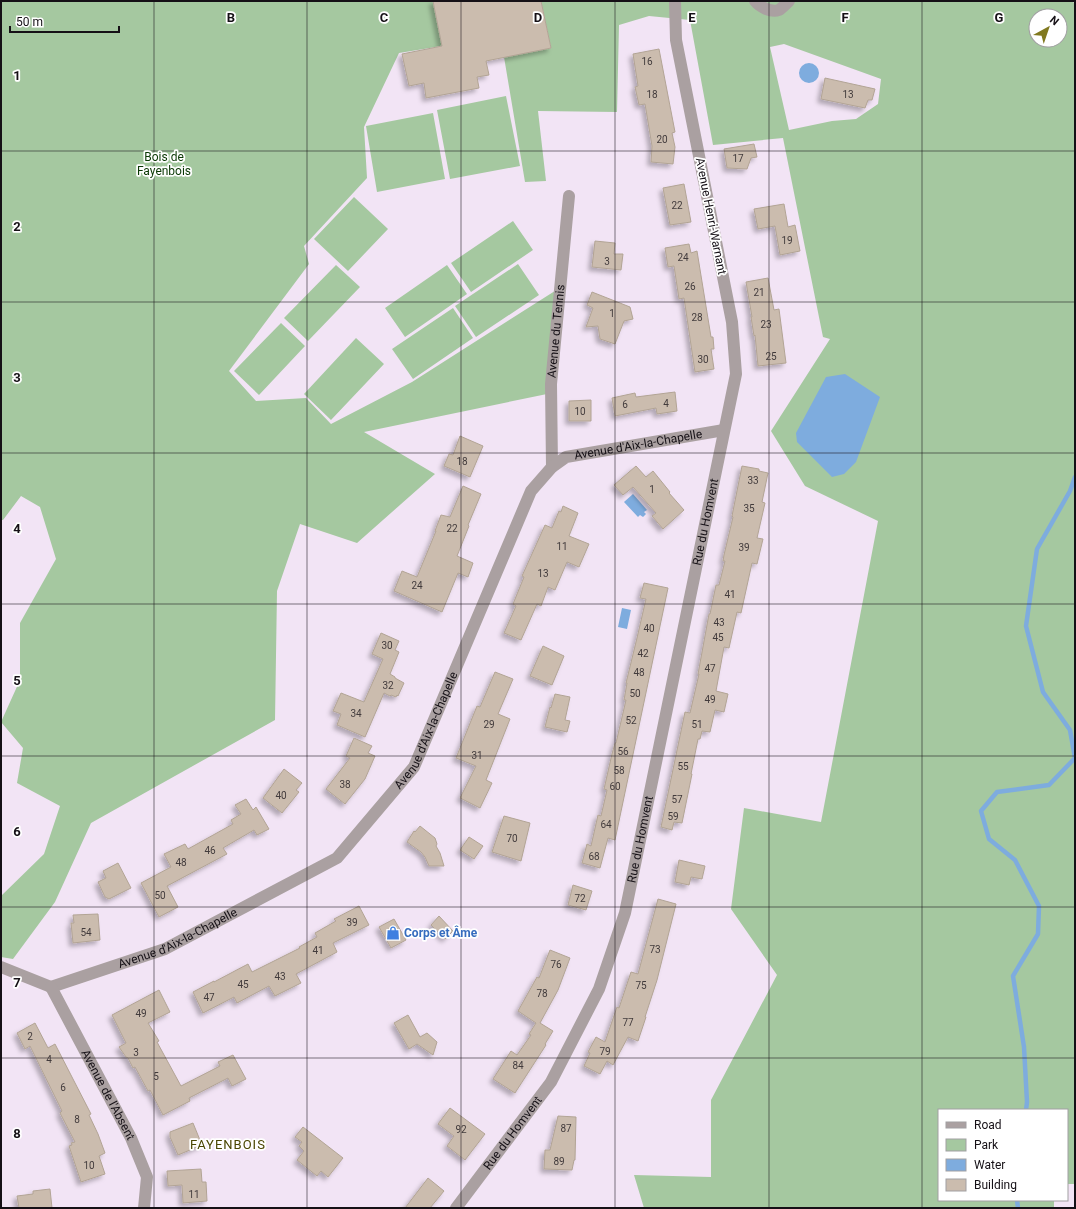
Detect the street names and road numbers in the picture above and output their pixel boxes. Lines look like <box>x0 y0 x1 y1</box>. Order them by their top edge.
street label: Avenue Henri-Warnant <box>693 156 729 276</box>
street label: Avenue du Tennis <box>545 284 567 379</box>
street label: Avenue d'Aix-la-Chapelle <box>573 427 703 462</box>
street label: Rue du Homvent <box>690 477 721 567</box>
street label: Avenue d'Aix-la-Chapelle <box>391 670 461 792</box>
street label: Rue du Homvent <box>624 795 656 884</box>
street label: Avenue d'Aix-la-Chapelle <box>116 905 240 971</box>
street label: Avenue de l'Absent <box>78 1047 138 1143</box>
street label: Rue du Homvent <box>480 1093 545 1172</box>

